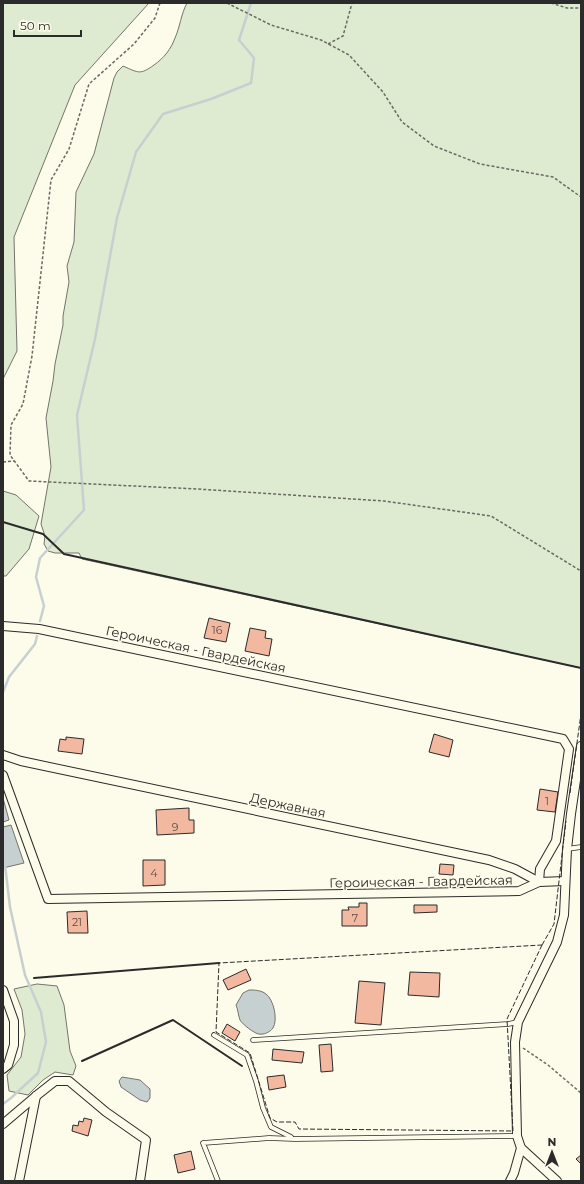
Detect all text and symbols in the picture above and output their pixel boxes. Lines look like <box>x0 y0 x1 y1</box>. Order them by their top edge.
scale bar <box>14 12 81 38</box>
text: 50 m <box>20 18 51 33</box>
street label: Героическая - Гвардейская <box>104 622 288 676</box>
house number: 16 <box>212 623 223 637</box>
street label: Державная <box>249 789 327 821</box>
house number: 1 <box>545 794 549 808</box>
house number: 9 <box>172 820 179 834</box>
house number: 4 <box>150 866 158 880</box>
street label: Героическая - Гвардейская <box>329 871 513 891</box>
house number: 7 <box>352 911 358 925</box>
house number: 21 <box>72 915 82 929</box>
north arrow <box>532 1132 572 1172</box>
text: N <box>548 1135 556 1149</box>

